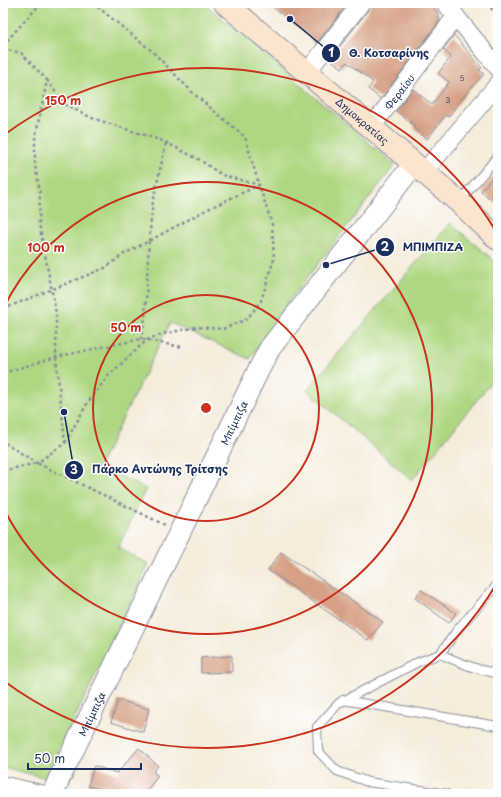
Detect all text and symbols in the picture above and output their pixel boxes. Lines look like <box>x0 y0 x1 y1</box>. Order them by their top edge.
callout: Θ. Κοτσαρίνης <box>321 41 437 64</box>
text: 1 <box>328 43 334 61</box>
text: Θ. Κοτσαρίνης <box>349 44 429 61</box>
street label: Φεραίου <box>380 70 417 112</box>
house number: 5 <box>459 72 465 84</box>
text: 150 m <box>45 91 81 109</box>
street label: Δημοκρατίας <box>333 93 393 147</box>
house number: 3 <box>445 94 451 106</box>
callout: ΜΠΙΜΠΙΖΑ <box>375 235 472 258</box>
text: 2 <box>381 237 390 255</box>
text: 100 m <box>27 238 65 256</box>
text: ΜΠΙΜΠΙΖΑ <box>403 238 463 255</box>
text: 50 m <box>110 318 142 336</box>
street label: Μπίμπιζα <box>216 397 250 447</box>
centre of rings <box>199 401 213 415</box>
callout: Πάρκο Αντώνης Τρίτσης <box>64 458 237 481</box>
text: 3 <box>70 460 78 478</box>
text: Πάρκο Αντώνης Τρίτσης <box>92 460 228 477</box>
street label: Μπίμπιζα <box>74 688 108 738</box>
scale bar <box>28 745 141 771</box>
text: 50 m <box>34 749 65 767</box>

